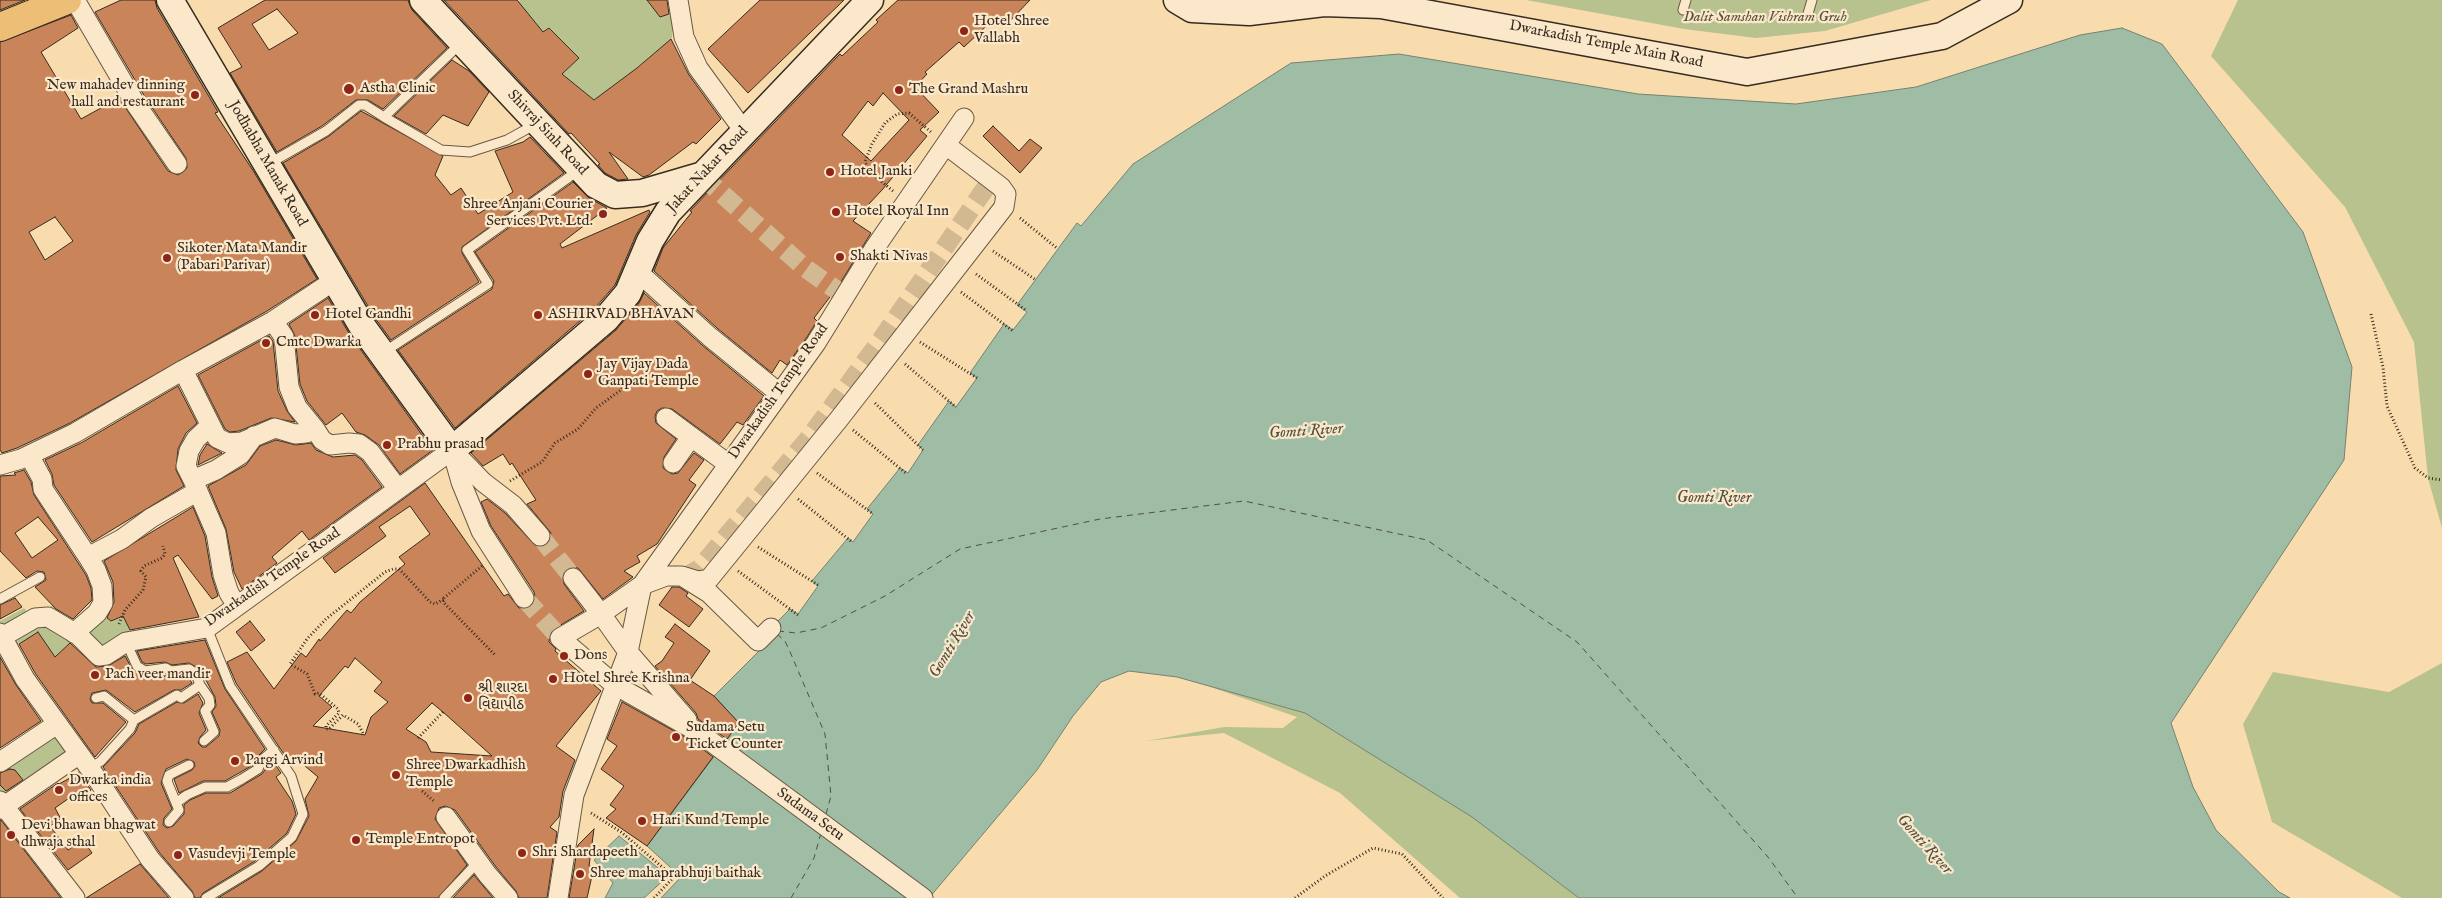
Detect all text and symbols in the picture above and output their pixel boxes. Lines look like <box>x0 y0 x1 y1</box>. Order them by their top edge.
park label: Dalit Samshan Vishram Gruh <box>1683 9 1847 27</box>
place label: Hotel Shree Vallabh <box>974 13 1049 48</box>
street label: Dwarkadish Temple Main Road <box>1508 17 1704 73</box>
marker: Hotel Shree Vallabh <box>958 25 970 37</box>
place label: New mahadev dinning hall and restaurant <box>47 77 185 112</box>
place label: Astha Clinic <box>360 80 436 98</box>
place label: The Grand Mashru <box>909 81 1028 99</box>
marker: Astha Clinic <box>342 82 356 96</box>
marker: The Grand Mashru <box>893 84 905 96</box>
street label: Shivraj Sinh Road <box>503 87 591 179</box>
marker: New mahadev dinning hall and restaurant <box>189 89 201 101</box>
street label: Jodhabha Manak Road <box>224 98 310 230</box>
street label: Jakat Nakar Road <box>663 123 753 217</box>
place label: Hotel Janki <box>840 163 912 181</box>
marker: Hotel Janki <box>824 166 836 178</box>
place label: Shree Anjani Courier Services Pvt. Ltd. <box>463 196 593 231</box>
place label: Hotel Royal Inn <box>846 203 949 221</box>
marker: Hotel Royal Inn <box>830 206 842 218</box>
marker: Shree Anjani Courier Services Pvt. Ltd. <box>597 208 609 220</box>
place label: Sikoter Mata Mandir (Pabari Parivar) <box>177 240 307 275</box>
place label: Shakti Nivas <box>850 248 928 266</box>
marker: Shakti Nivas <box>834 251 846 263</box>
marker: Sikoter Mata Mandir (Pabari Parivar) <box>161 252 173 264</box>
place label: Hotel Gandhi <box>325 306 412 324</box>
place label: ASHIRVAD BHAVAN <box>548 306 695 324</box>
marker: Hotel Gandhi <box>309 309 321 321</box>
marker: ASHIRVAD BHAVAN <box>532 309 544 321</box>
street label: Dwarkadish Temple Road <box>725 321 833 463</box>
place label: Cmtc Dwarka <box>276 334 361 352</box>
marker: Cmtc Dwarka <box>260 337 272 349</box>
place label: Jay Vijay Dada Ganpati Temple <box>598 356 699 391</box>
marker: Jay Vijay Dada Ganpati Temple <box>582 368 594 380</box>
water label: Gomti River <box>1268 420 1344 444</box>
place label: Prabhu prasad <box>397 436 484 454</box>
marker: Prabhu prasad <box>381 439 393 451</box>
water label: Gomti River <box>1677 489 1751 509</box>
street label: Dwarkadish Temple Road <box>202 524 344 632</box>
water label: Gomti River <box>926 608 980 682</box>
place label: Dons <box>574 647 607 665</box>
marker: Dons <box>558 650 570 662</box>
place label: Pach veer mandir <box>105 666 210 684</box>
marker: Pach veer mandir <box>89 669 101 681</box>
place label: Hotel Shree Krishna <box>563 670 689 688</box>
marker: Hotel Shree Krishna <box>547 673 559 685</box>
place label: શ્રી શારદા વિદ્યાપીઠ <box>478 680 528 715</box>
marker: શ્રી શારદા વિદ્યાપીઠ <box>462 692 474 704</box>
place label: Sudama Setu Ticket Counter <box>686 719 783 754</box>
marker: Sudama Setu Ticket Counter <box>670 731 682 743</box>
place label: Pargi Arvind <box>245 752 323 770</box>
marker: Pargi Arvind <box>229 755 241 767</box>
place label: Shree Dwarkadhish Temple <box>406 757 526 792</box>
marker: Shree Dwarkadhish Temple <box>390 769 402 781</box>
place label: Dwarka india offices <box>69 772 151 807</box>
marker: Dwarka india offices <box>53 784 65 796</box>
street label: Sudama Setu <box>773 785 847 845</box>
water label: Gomti River <box>1892 811 1956 879</box>
place label: Hari Kund Temple <box>652 812 769 830</box>
marker: Hari Kund Temple <box>636 815 648 827</box>
place label: Devi bhawan bhagwat dhwaja sthal <box>21 817 156 852</box>
marker: Devi bhawan bhagwat dhwaja sthal <box>5 829 17 841</box>
place label: Temple Entropot <box>366 831 475 849</box>
marker: Temple Entropot <box>350 834 362 846</box>
place label: Shri Shardapeeth <box>532 844 638 862</box>
place label: Vasudevji Temple <box>188 846 296 864</box>
marker: Shri Shardapeeth <box>516 847 528 859</box>
marker: Vasudevji Temple <box>172 849 184 861</box>
place label: Shree mahaprabhuji baithak <box>590 865 761 883</box>
marker: Shree mahaprabhuji baithak <box>574 868 586 880</box>

